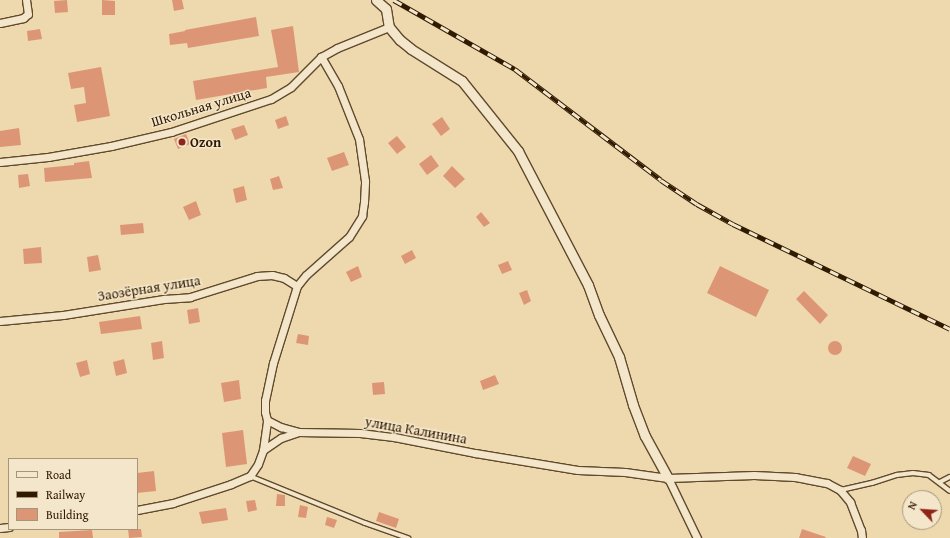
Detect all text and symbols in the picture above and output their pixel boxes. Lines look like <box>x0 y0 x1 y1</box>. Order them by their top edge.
street label: Школьная улица <box>149 84 253 130</box>
place label: Ozon <box>190 134 221 150</box>
marker: Ozon <box>177 137 187 147</box>
street label: Заозёрная улица <box>96 272 202 304</box>
street label: улица Калинина <box>364 413 468 447</box>
legend <box>8 458 138 530</box>
text: Road <box>46 466 71 483</box>
text: Railway <box>46 486 85 503</box>
north arrow <box>902 490 942 530</box>
text: N <box>903 499 921 512</box>
text: Building <box>46 506 89 523</box>

